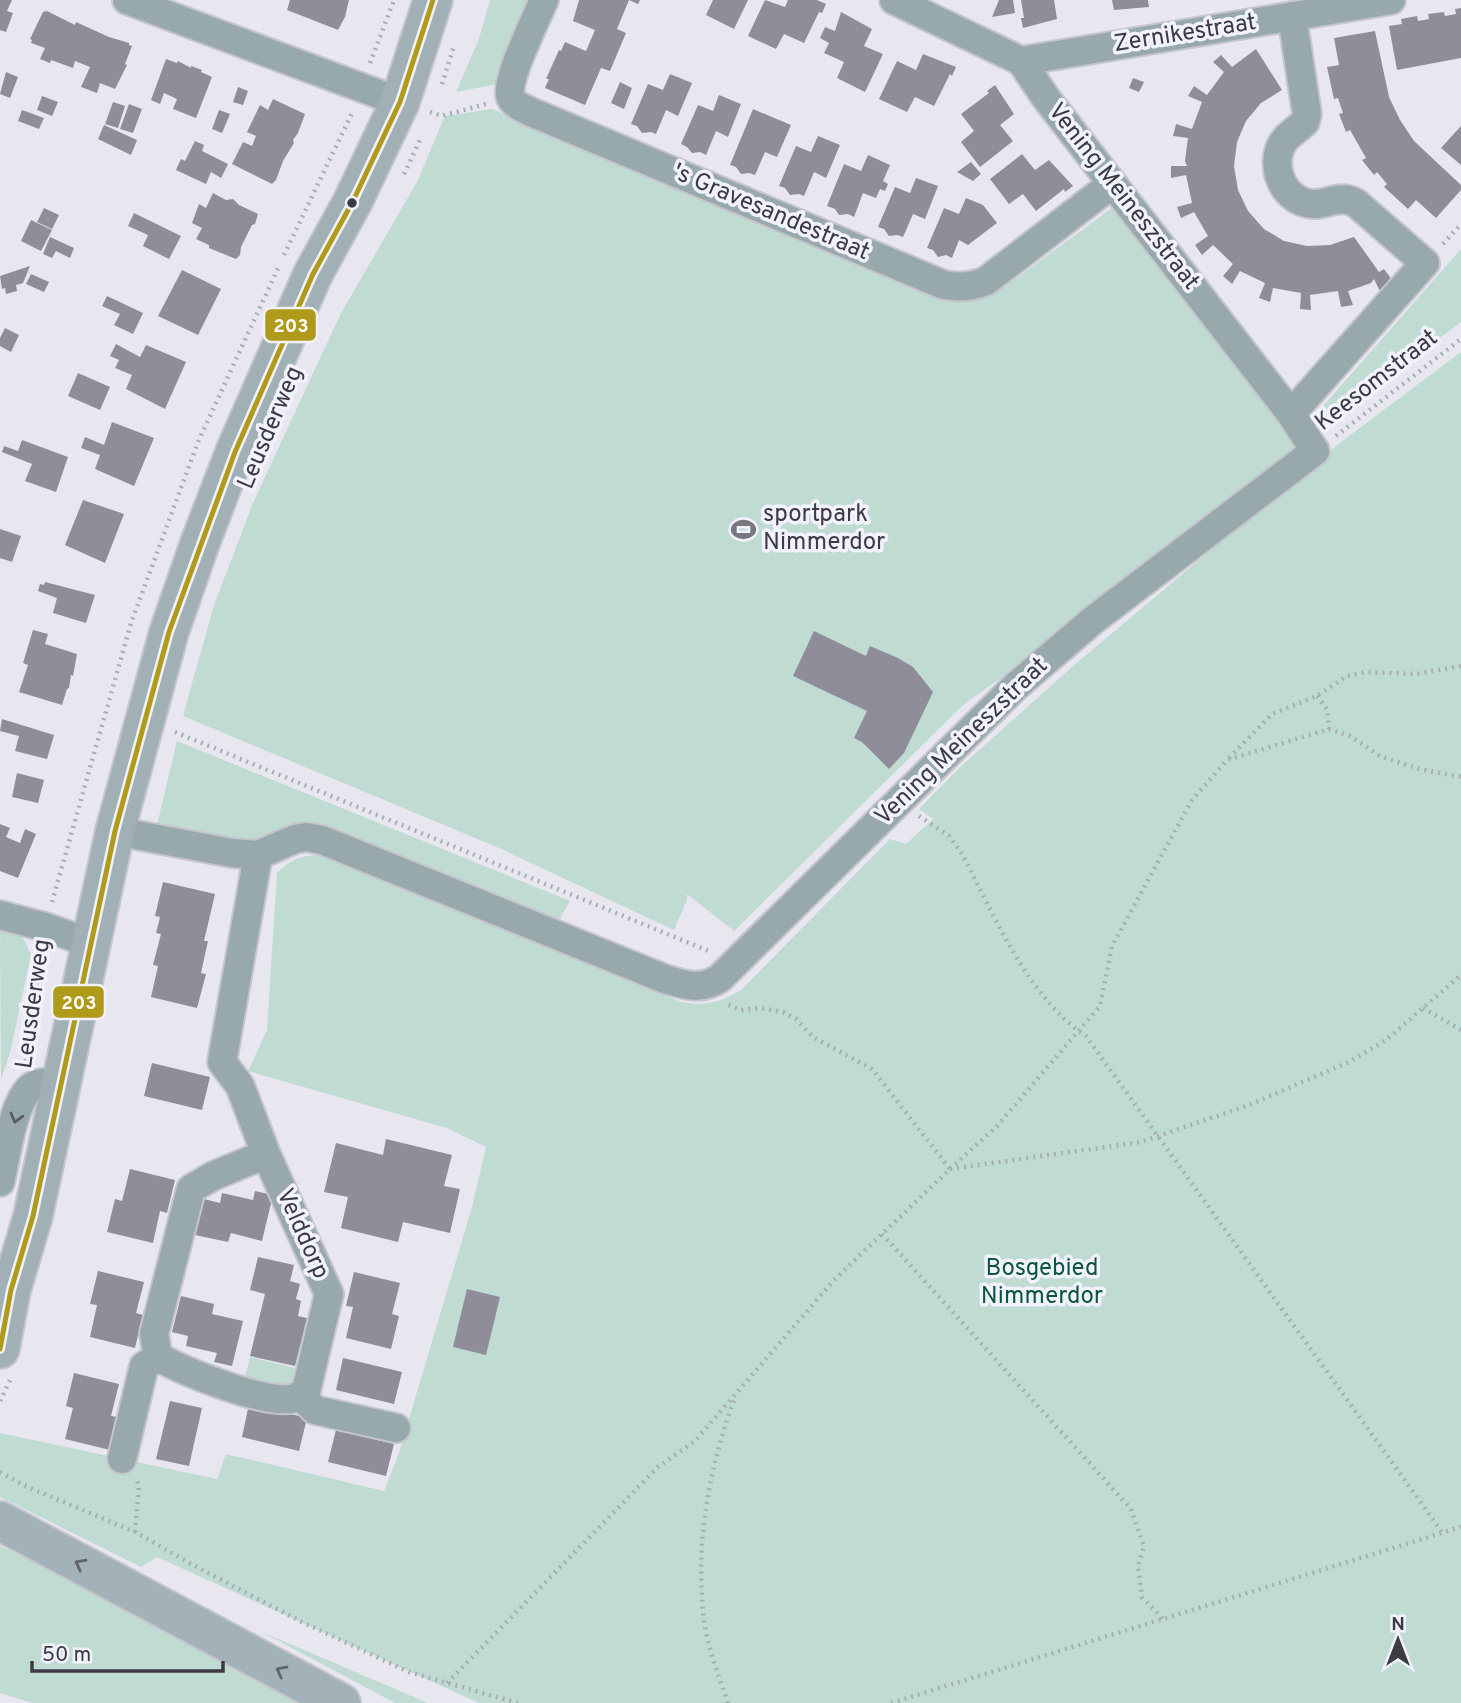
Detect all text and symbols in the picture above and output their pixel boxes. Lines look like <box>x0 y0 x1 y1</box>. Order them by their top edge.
street label: Zernikestraat <box>1112 8 1258 60</box>
street label: Vening Meineszstraat <box>1041 98 1205 296</box>
street label: 's Gravesandestraat <box>668 158 874 268</box>
unlabelled marker <box>345 196 359 210</box>
line badge: 203 <box>264 308 317 342</box>
text: 203 <box>273 315 309 339</box>
street label: Keesomstraat <box>1309 324 1445 438</box>
street label: Leusderweg <box>232 362 310 494</box>
place label: sportpark Nimmerdor <box>763 500 885 558</box>
sports icon: sportpark Nimmerdor <box>729 515 757 543</box>
street label: Vening Meineszstraat <box>869 652 1055 832</box>
street label: Leusderweg <box>10 937 58 1071</box>
line badge: 203 <box>52 985 105 1019</box>
text: 203 <box>61 992 97 1016</box>
one-way arrow <box>10 1111 24 1123</box>
street label: Velddorp <box>269 1184 335 1284</box>
park label: Bosgebied Nimmerdor <box>981 1254 1103 1312</box>
one-way arrow <box>75 1559 87 1572</box>
north arrow <box>1363 1605 1433 1675</box>
text: N <box>1391 1613 1405 1637</box>
scale bar <box>32 1630 222 1674</box>
text: 50 m <box>42 1642 91 1669</box>
one-way arrow <box>276 1666 288 1679</box>

